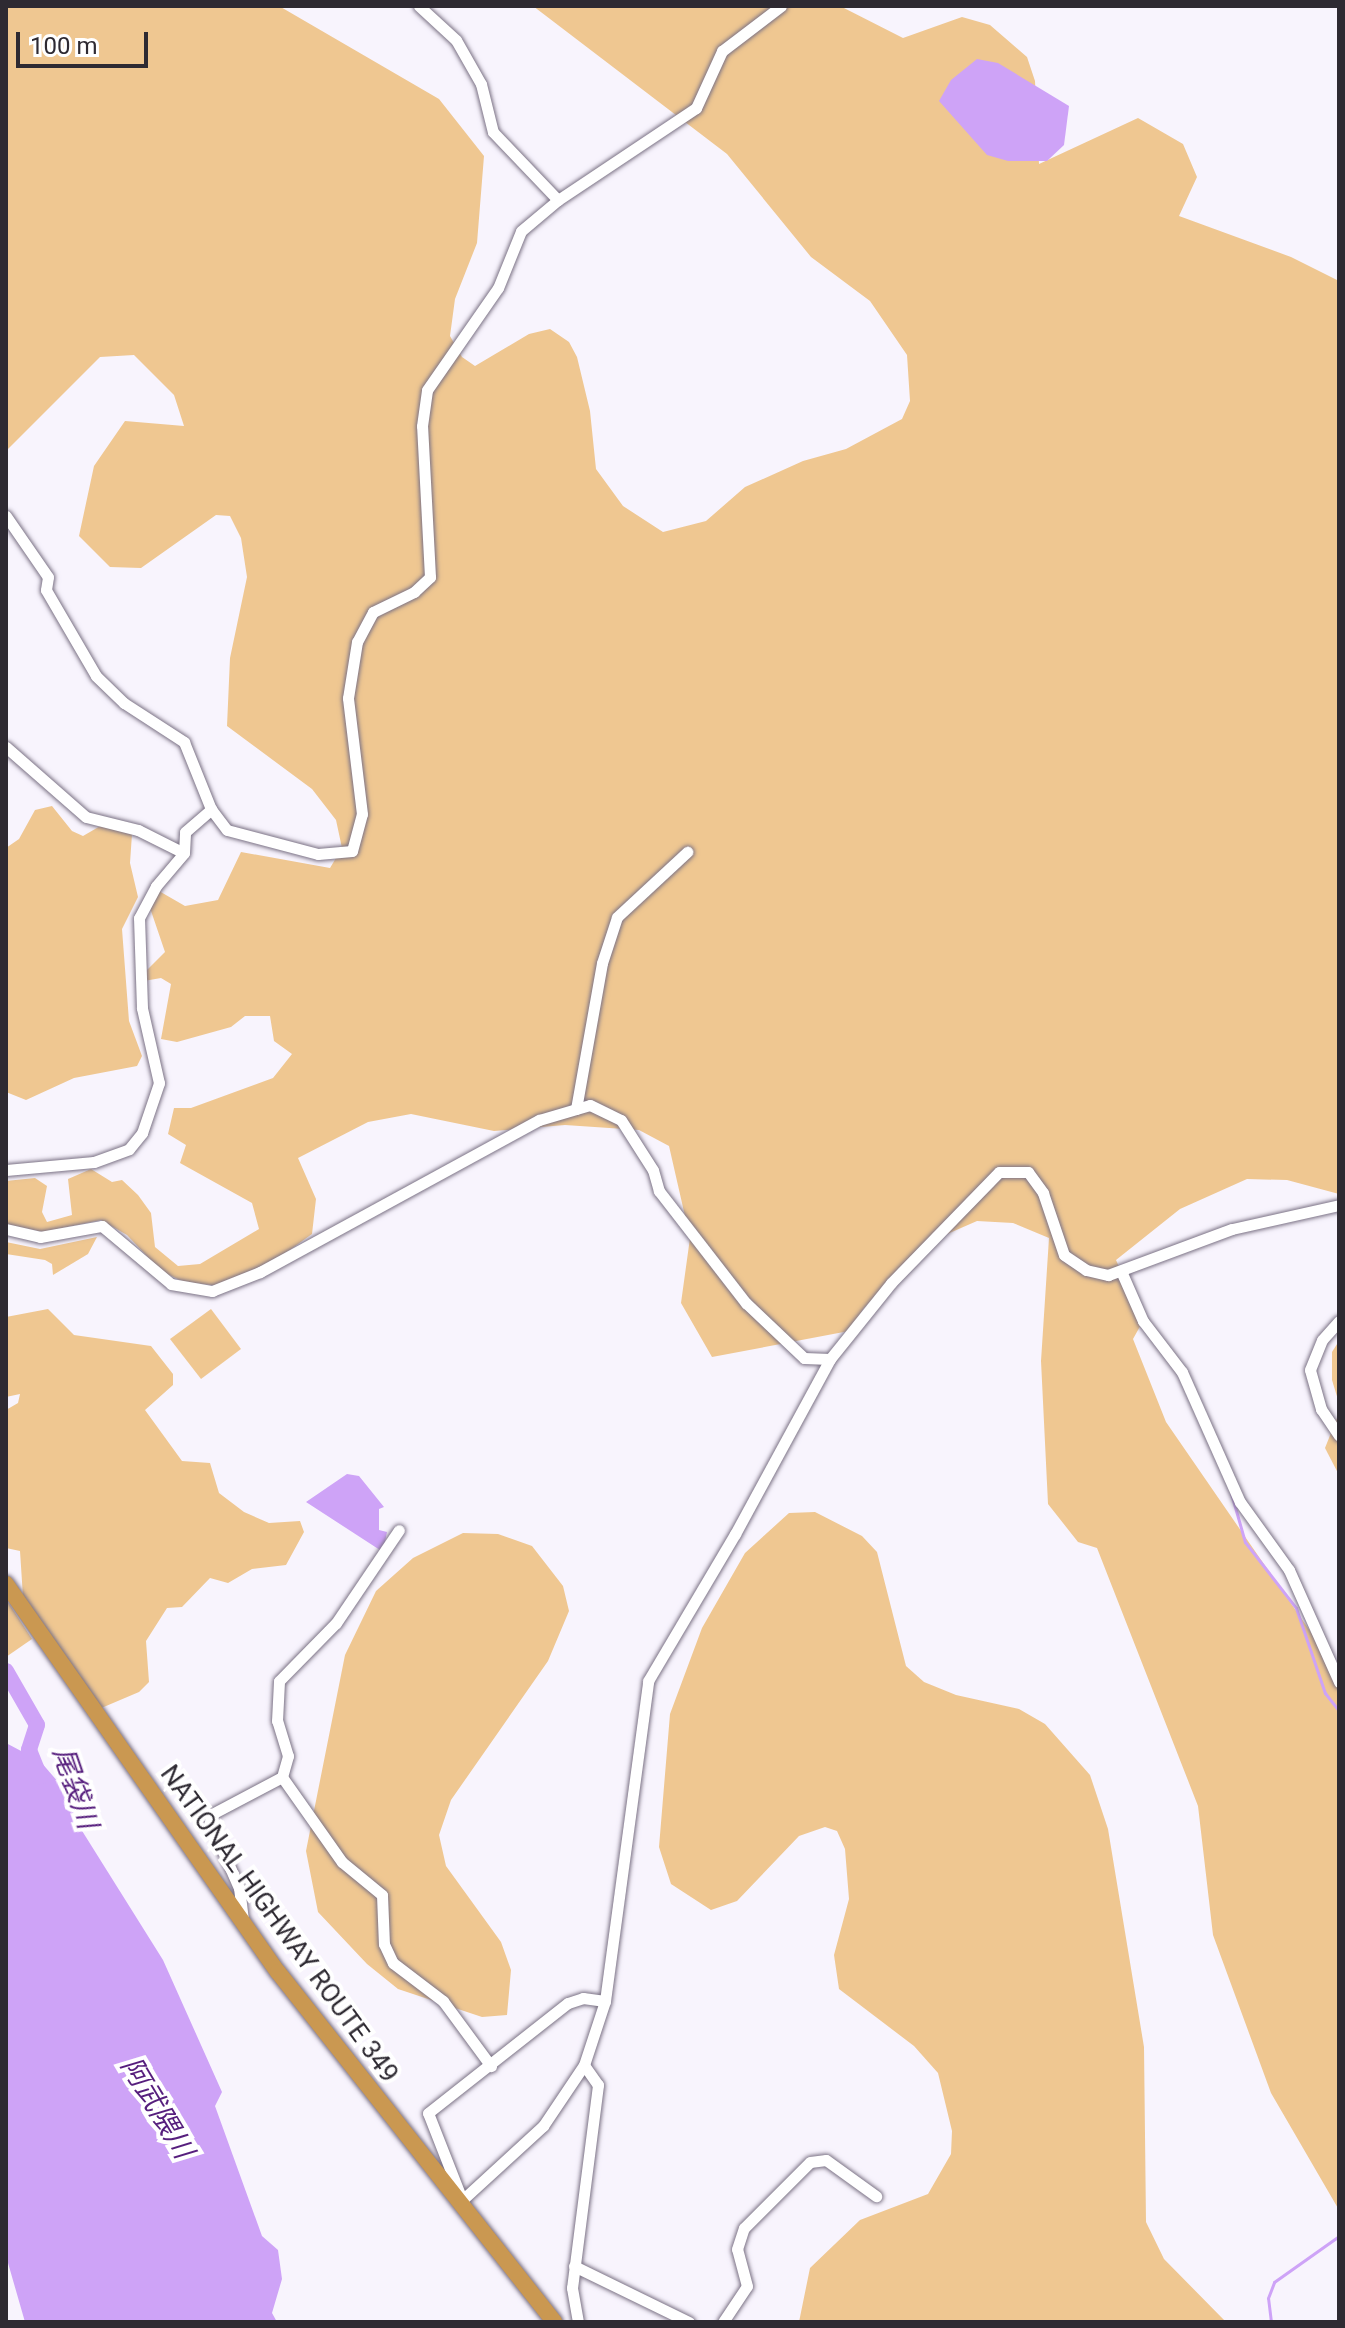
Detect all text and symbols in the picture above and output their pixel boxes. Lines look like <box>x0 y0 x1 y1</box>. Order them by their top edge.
scale bar <box>20 16 152 66</box>
text: 100 m <box>30 32 97 60</box>
water label: 尾袋川 <box>45 1743 105 1833</box>
street label: NATIONAL HIGHWAY ROUTE 349 <box>153 1759 405 2089</box>
water label: 阿武隈川 <box>114 2051 200 2165</box>

